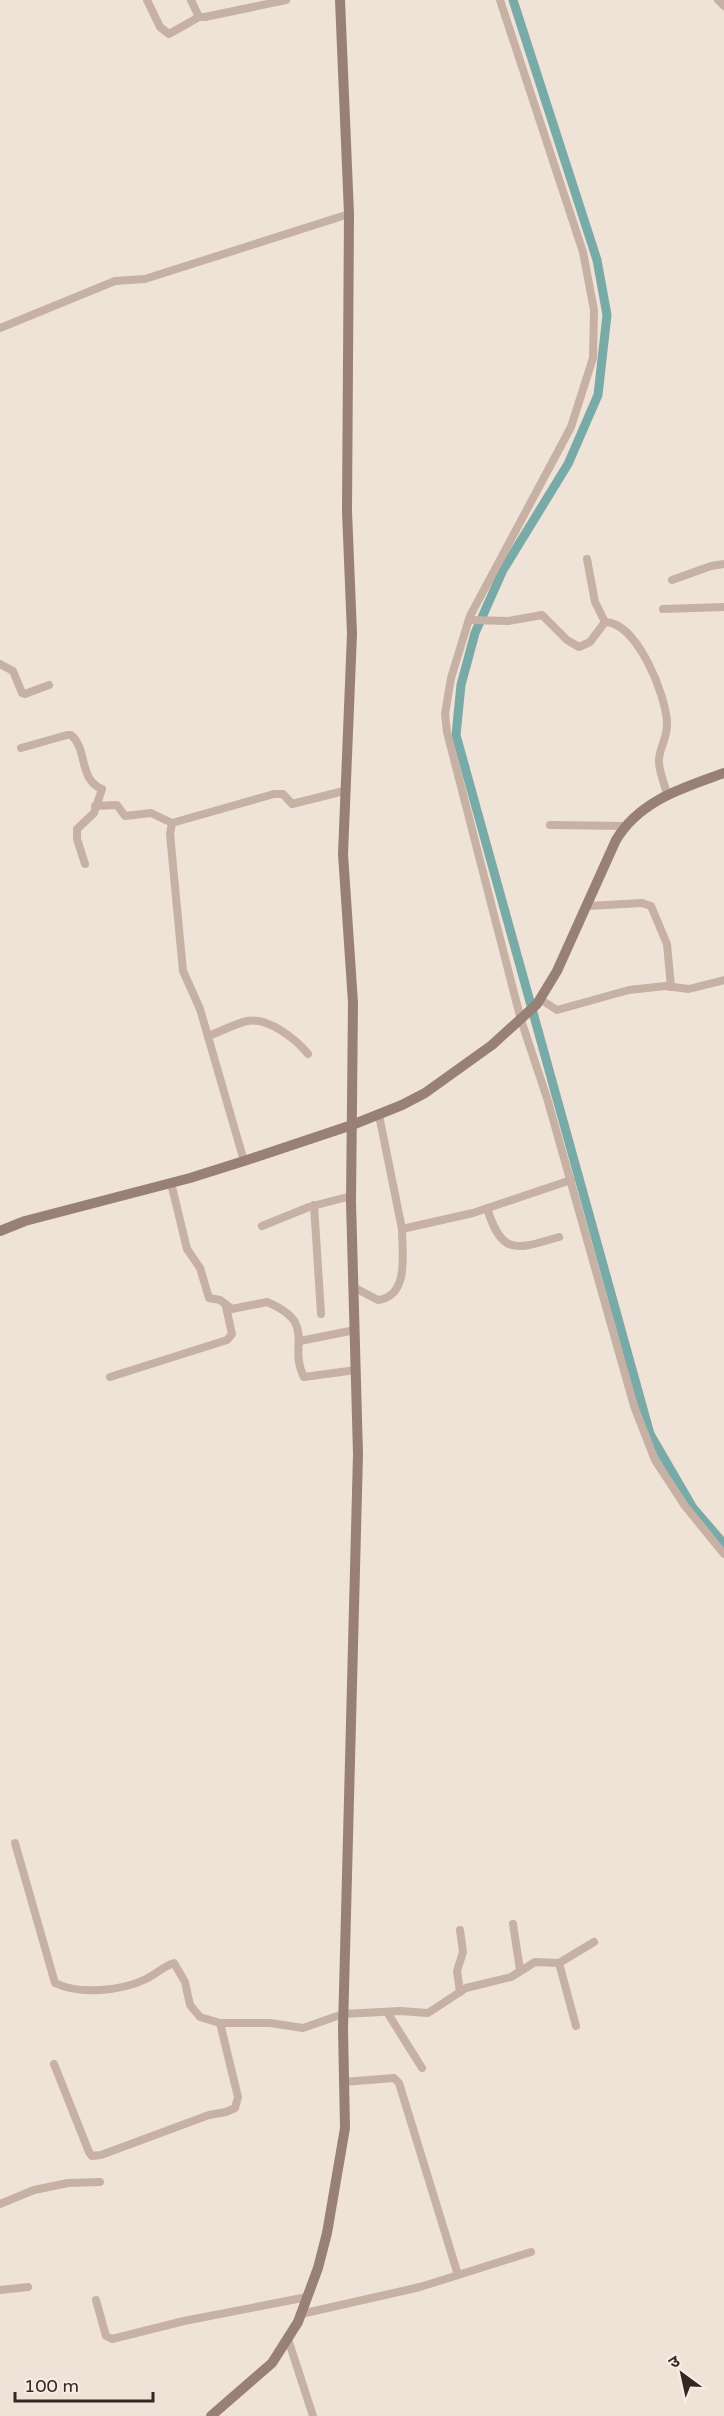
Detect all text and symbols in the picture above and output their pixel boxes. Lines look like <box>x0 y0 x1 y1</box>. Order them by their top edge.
north arrow <box>652 2344 712 2404</box>
text: उ <box>665 2351 684 2373</box>
scale bar <box>15 2365 153 2403</box>
text: 100 m <box>24 2375 79 2397</box>

